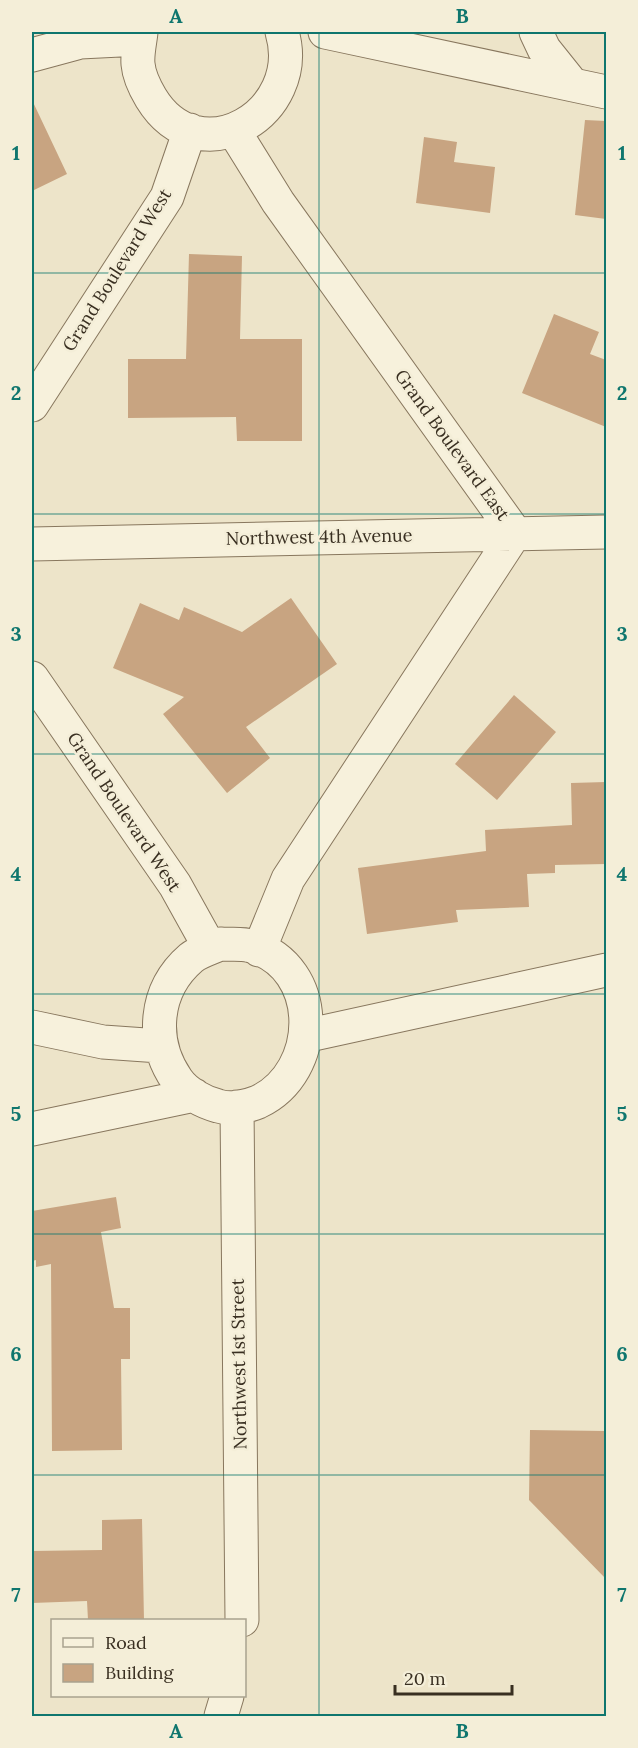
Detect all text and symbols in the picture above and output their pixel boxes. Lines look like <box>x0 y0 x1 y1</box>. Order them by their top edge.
text: A <box>169 3 183 28</box>
text: B <box>455 3 469 28</box>
text: 1 <box>12 140 20 165</box>
text: 1 <box>618 140 626 165</box>
street label: Grand Boulevard West <box>57 184 176 355</box>
street label: Grand Boulevard East <box>390 365 515 525</box>
text: 2 <box>11 380 21 405</box>
text: 2 <box>617 380 627 405</box>
street label: Northwest 4th Avenue <box>225 523 413 550</box>
text: 3 <box>10 621 22 646</box>
text: 3 <box>616 621 628 646</box>
street label: Grand Boulevard West <box>62 727 186 896</box>
text: 4 <box>11 861 22 886</box>
text: 4 <box>617 861 628 886</box>
text: 5 <box>11 1101 22 1126</box>
text: 5 <box>617 1101 628 1126</box>
street label: Northwest 1st Street <box>226 1278 251 1450</box>
text: 6 <box>10 1341 22 1366</box>
text: 6 <box>616 1341 628 1366</box>
text: 7 <box>11 1582 21 1607</box>
text: 7 <box>617 1582 627 1607</box>
legend <box>51 1619 246 1697</box>
text: Road <box>105 1631 147 1654</box>
scale bar <box>395 1658 512 1696</box>
text: Building <box>105 1661 175 1684</box>
text: 20 m <box>404 1667 446 1690</box>
text: A <box>169 1718 183 1743</box>
text: B <box>455 1718 469 1743</box>

